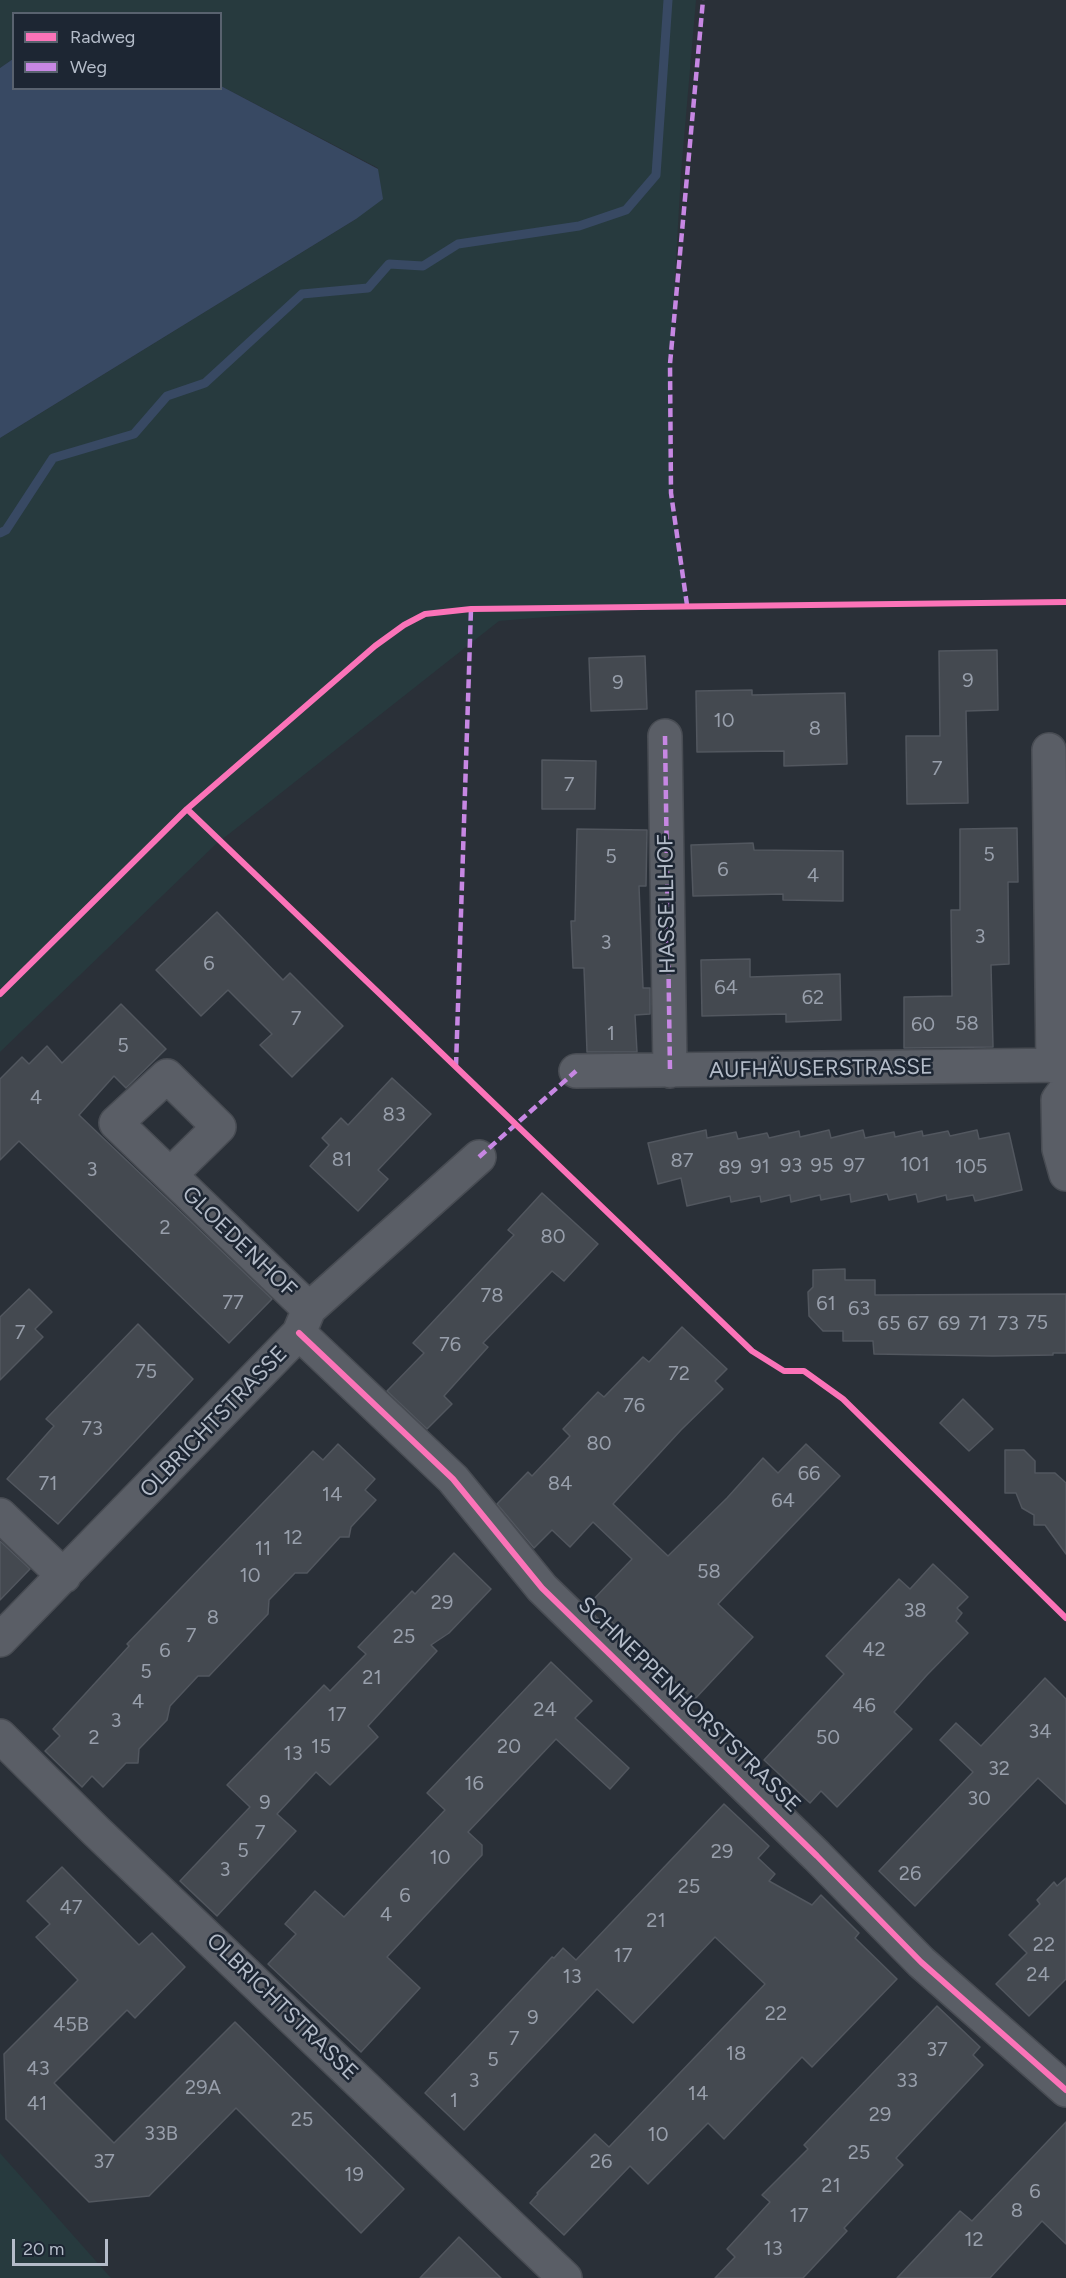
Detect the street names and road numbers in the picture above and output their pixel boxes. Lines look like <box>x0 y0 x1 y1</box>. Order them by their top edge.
street label: HASSELLHOF <box>653 834 681 974</box>
street label: AUFHÄUSERSTRASSE <box>709 1054 933 1084</box>
street label: GLOEDENHOF <box>176 1181 302 1303</box>
street label: OLBRICHTSTRASSE <box>135 1341 293 1503</box>
street label: SCHNEPPENHORSTSTRASSE <box>572 1592 806 1818</box>
street label: OLBRICHTSTRASSE <box>201 1928 363 2086</box>

